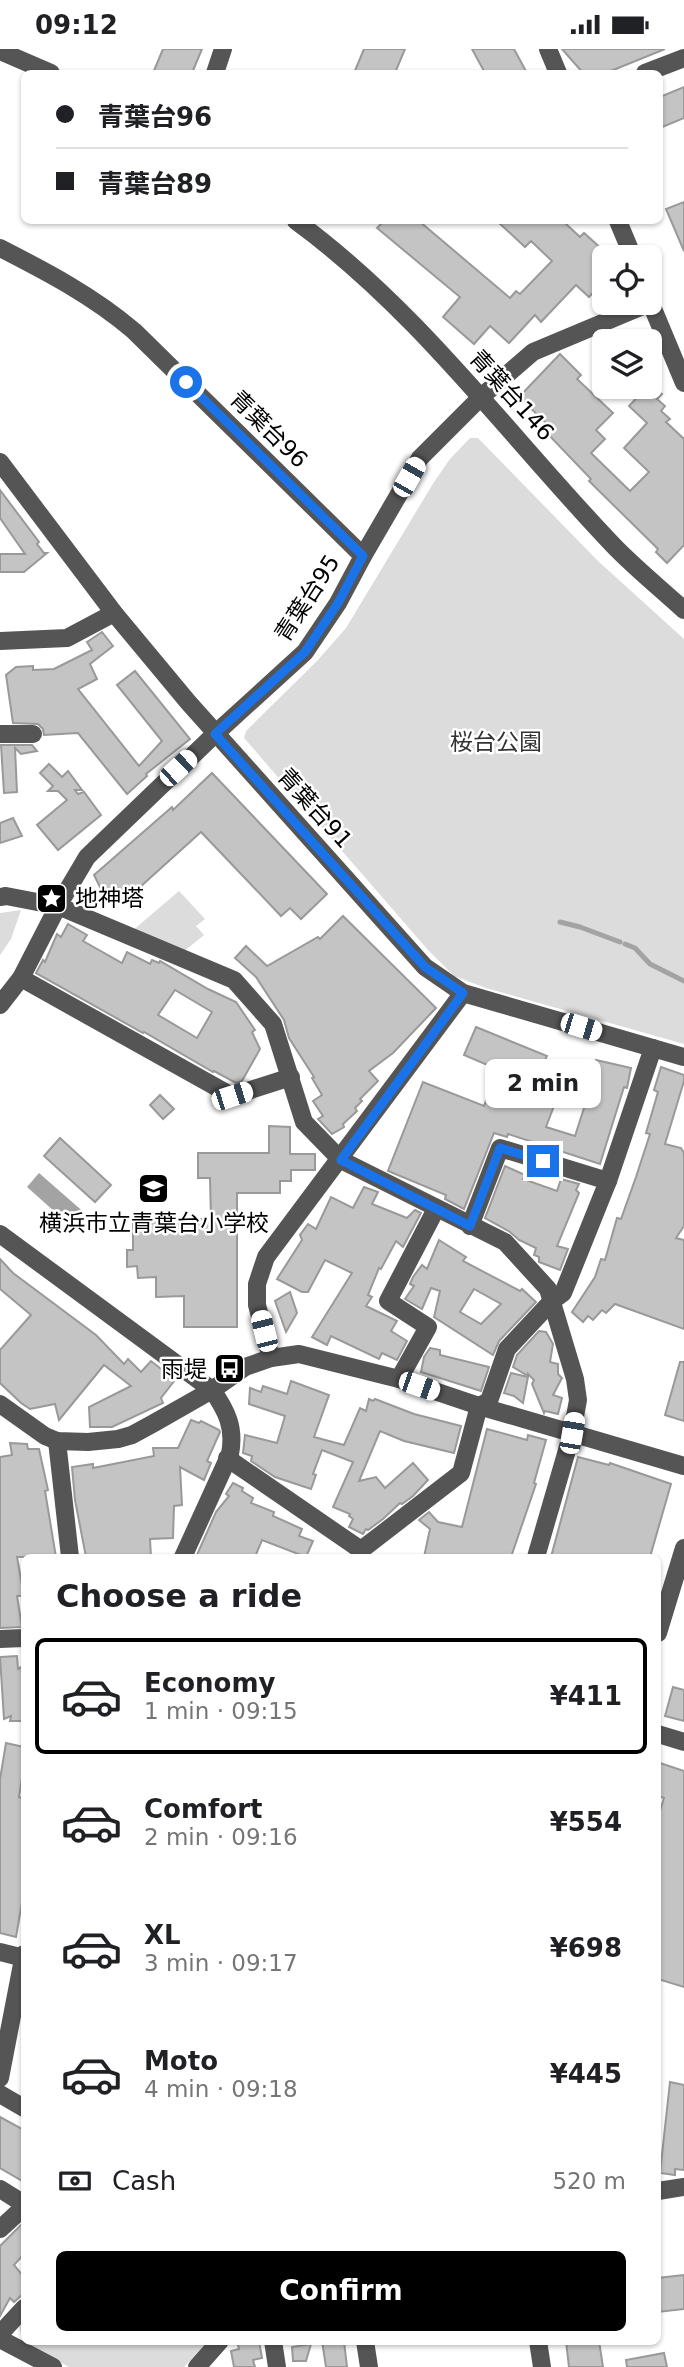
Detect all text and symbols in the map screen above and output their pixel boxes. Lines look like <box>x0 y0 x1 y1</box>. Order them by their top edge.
text: 09:12 <box>35 10 118 40</box>
text: 青葉台96 <box>98 102 212 132</box>
text: 青葉台89 <box>98 169 212 199</box>
map controls <box>592 245 662 399</box>
button: locate <box>592 245 662 315</box>
button: layers <box>592 329 662 399</box>
street label: 青葉台146 <box>465 344 559 446</box>
route start <box>170 366 202 398</box>
street label: 青葉台96 <box>225 385 313 473</box>
car <box>390 454 429 500</box>
street label: 青葉台95 <box>269 550 345 646</box>
park label: 桜台公園 <box>450 729 542 755</box>
car <box>156 746 201 790</box>
street label: 青葉台91 <box>272 763 358 853</box>
place icon: 地神塔 <box>35 881 69 915</box>
place label: 地神塔 <box>75 885 144 911</box>
car <box>558 1011 605 1043</box>
callout: 2 min <box>485 1059 601 1109</box>
text: 2 min <box>507 1070 579 1096</box>
car <box>209 1080 256 1112</box>
route end <box>527 1145 559 1177</box>
school or university icon: 横浜市立青葉台小学校 <box>137 1172 171 1206</box>
place label: 横浜市立青葉台小学校 <box>39 1210 269 1236</box>
car <box>249 1308 280 1354</box>
bus stop icon: 雨堤 <box>213 1352 247 1386</box>
place label: 雨堤 <box>161 1356 207 1382</box>
car <box>396 1369 443 1403</box>
car <box>559 1410 586 1456</box>
text: Choose a ride <box>56 1577 302 1615</box>
icon: car <box>60 1665 123 1728</box>
text: Economy <box>144 1668 275 1698</box>
text: ¥411 <box>550 1681 622 1711</box>
text: 1 min · 09:15 <box>144 1698 298 1724</box>
icon: car <box>60 1791 123 1854</box>
text: Comfort <box>144 1794 262 1824</box>
text: ¥554 <box>550 1807 622 1837</box>
text: 2 min · 09:16 <box>144 1824 298 1850</box>
icon: car <box>60 1917 123 1980</box>
text: XL <box>144 1920 181 1950</box>
text: ¥698 <box>550 1933 622 1963</box>
text: 3 min · 09:17 <box>144 1950 298 1976</box>
icon: car <box>60 2043 123 2106</box>
text: Moto <box>144 2046 218 2076</box>
text: ¥445 <box>550 2059 622 2089</box>
text: 4 min · 09:18 <box>144 2076 298 2102</box>
icon: cash <box>56 2162 94 2200</box>
text: Cash <box>112 2166 176 2196</box>
text: 520 m <box>552 2168 626 2194</box>
button: Confirm <box>56 2251 626 2331</box>

